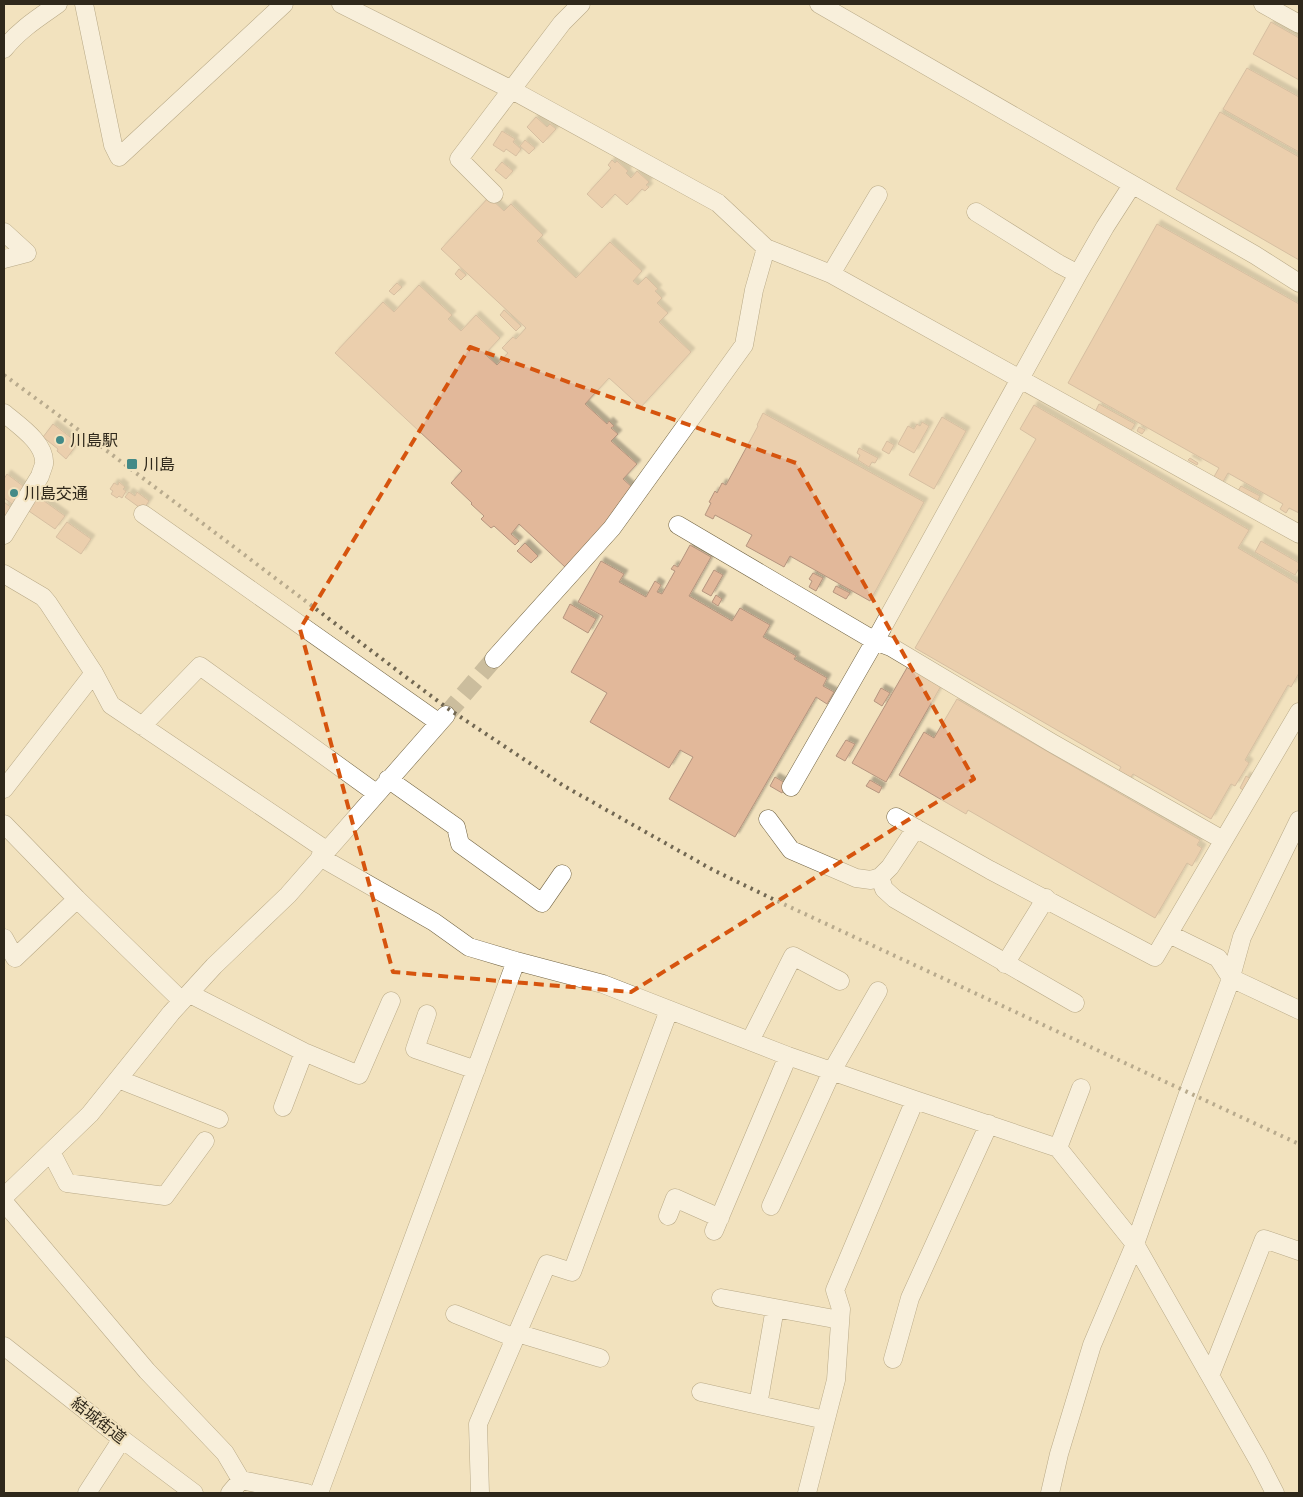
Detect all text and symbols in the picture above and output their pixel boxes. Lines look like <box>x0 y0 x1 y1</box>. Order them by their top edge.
place label: 川島駅 <box>70 430 118 449</box>
marker: 川島駅 <box>54 434 66 446</box>
place label: 川島 <box>143 454 175 473</box>
marker: 川島 <box>125 457 139 471</box>
place label: 川島交通 <box>24 483 88 502</box>
marker: 川島交通 <box>8 487 20 499</box>
street label: 結城街道 <box>68 1392 130 1447</box>

